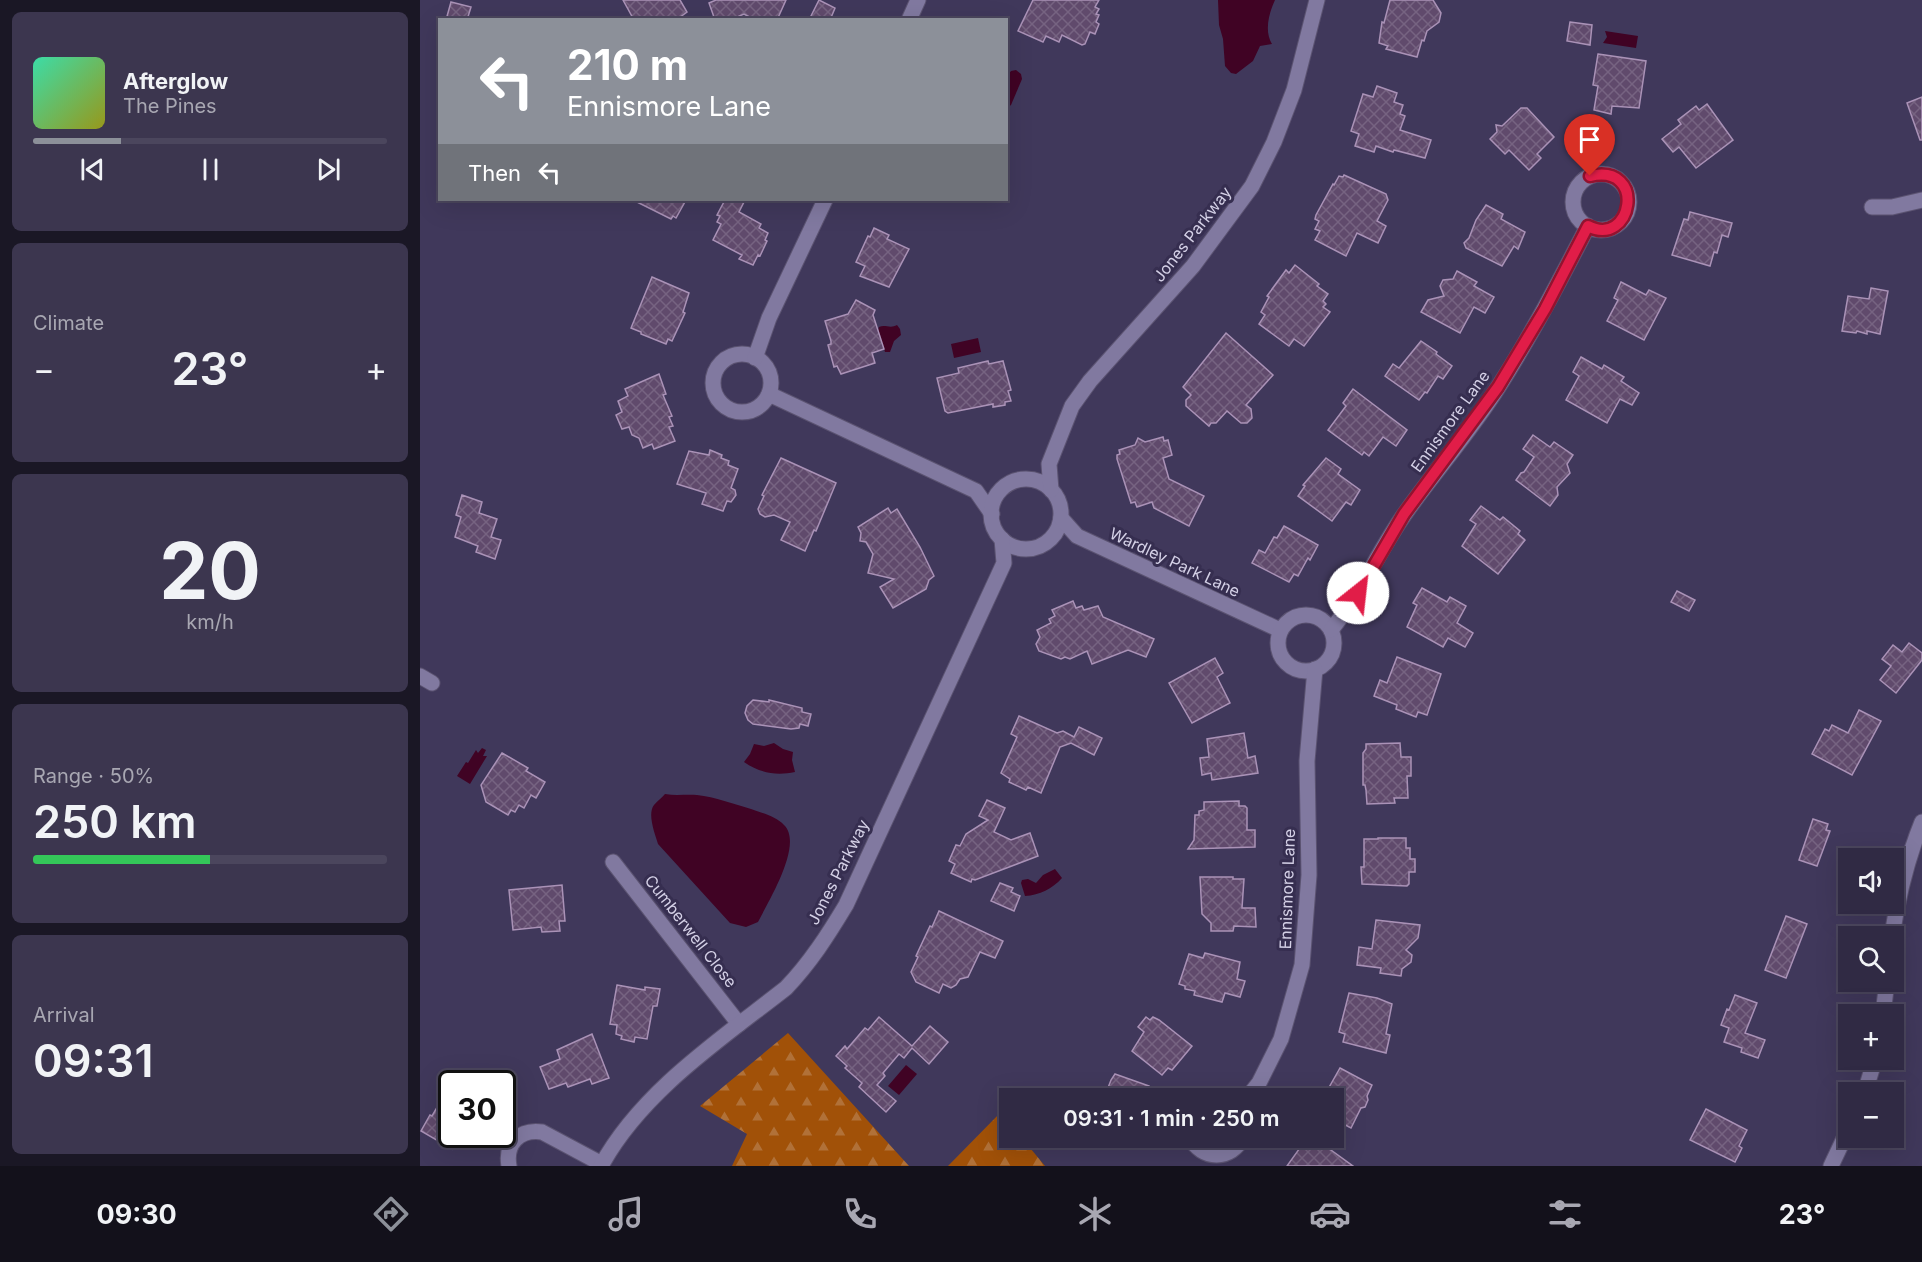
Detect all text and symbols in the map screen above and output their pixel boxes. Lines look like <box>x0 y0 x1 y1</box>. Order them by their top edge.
text: 210 m <box>567 39 688 90</box>
icon: left <box>468 42 546 120</box>
text: Afterglow <box>123 68 228 94</box>
text: Ennismore Lane <box>567 90 771 123</box>
text: The Pines <box>123 94 217 118</box>
pin <box>1564 114 1615 176</box>
icon: arrive <box>1573 123 1606 156</box>
icon: previous <box>76 153 109 186</box>
icon: pause <box>194 153 227 186</box>
icon: next <box>312 153 345 186</box>
icon: left <box>533 156 566 189</box>
text: Then <box>468 160 521 186</box>
street label: Jones Parkway <box>1149 182 1235 286</box>
text: Climate <box>33 311 104 335</box>
text: 23° <box>172 341 248 396</box>
text: − <box>33 349 55 389</box>
text: + <box>365 349 387 389</box>
street label: Ennismore Lane <box>1406 366 1494 476</box>
text: 20 <box>159 523 261 618</box>
street label: Wardley Park Lane <box>1107 523 1243 601</box>
position arrow <box>1326 561 1390 625</box>
text: km/h <box>186 610 234 634</box>
text: Range · 50% <box>33 764 154 788</box>
text: 250 km <box>33 794 197 849</box>
street label: Jones Parkway <box>803 816 873 928</box>
street label: Ennismore Lane <box>1275 828 1299 950</box>
map controls <box>1838 848 1904 1148</box>
button: sound <box>1838 848 1904 914</box>
street label: Cumberwell Close <box>641 871 741 991</box>
button: search <box>1838 926 1904 992</box>
text: Arrival <box>33 1003 95 1027</box>
button: + <box>1838 1004 1904 1070</box>
text: 09:31 <box>33 1033 153 1088</box>
speed limit sign: 30 <box>438 1070 516 1148</box>
button: − <box>1838 1082 1904 1148</box>
text: 09:31 · 1 min · 250 m <box>1063 1105 1280 1131</box>
icon: directions <box>370 1193 412 1235</box>
icon: music <box>605 1193 647 1235</box>
icon: phone <box>839 1193 881 1235</box>
icon: climate <box>1074 1193 1116 1235</box>
icon: car <box>1309 1193 1351 1235</box>
icon: filters <box>1544 1193 1586 1235</box>
text: 09:30 <box>96 1198 177 1231</box>
text: 23° <box>1779 1198 1826 1231</box>

